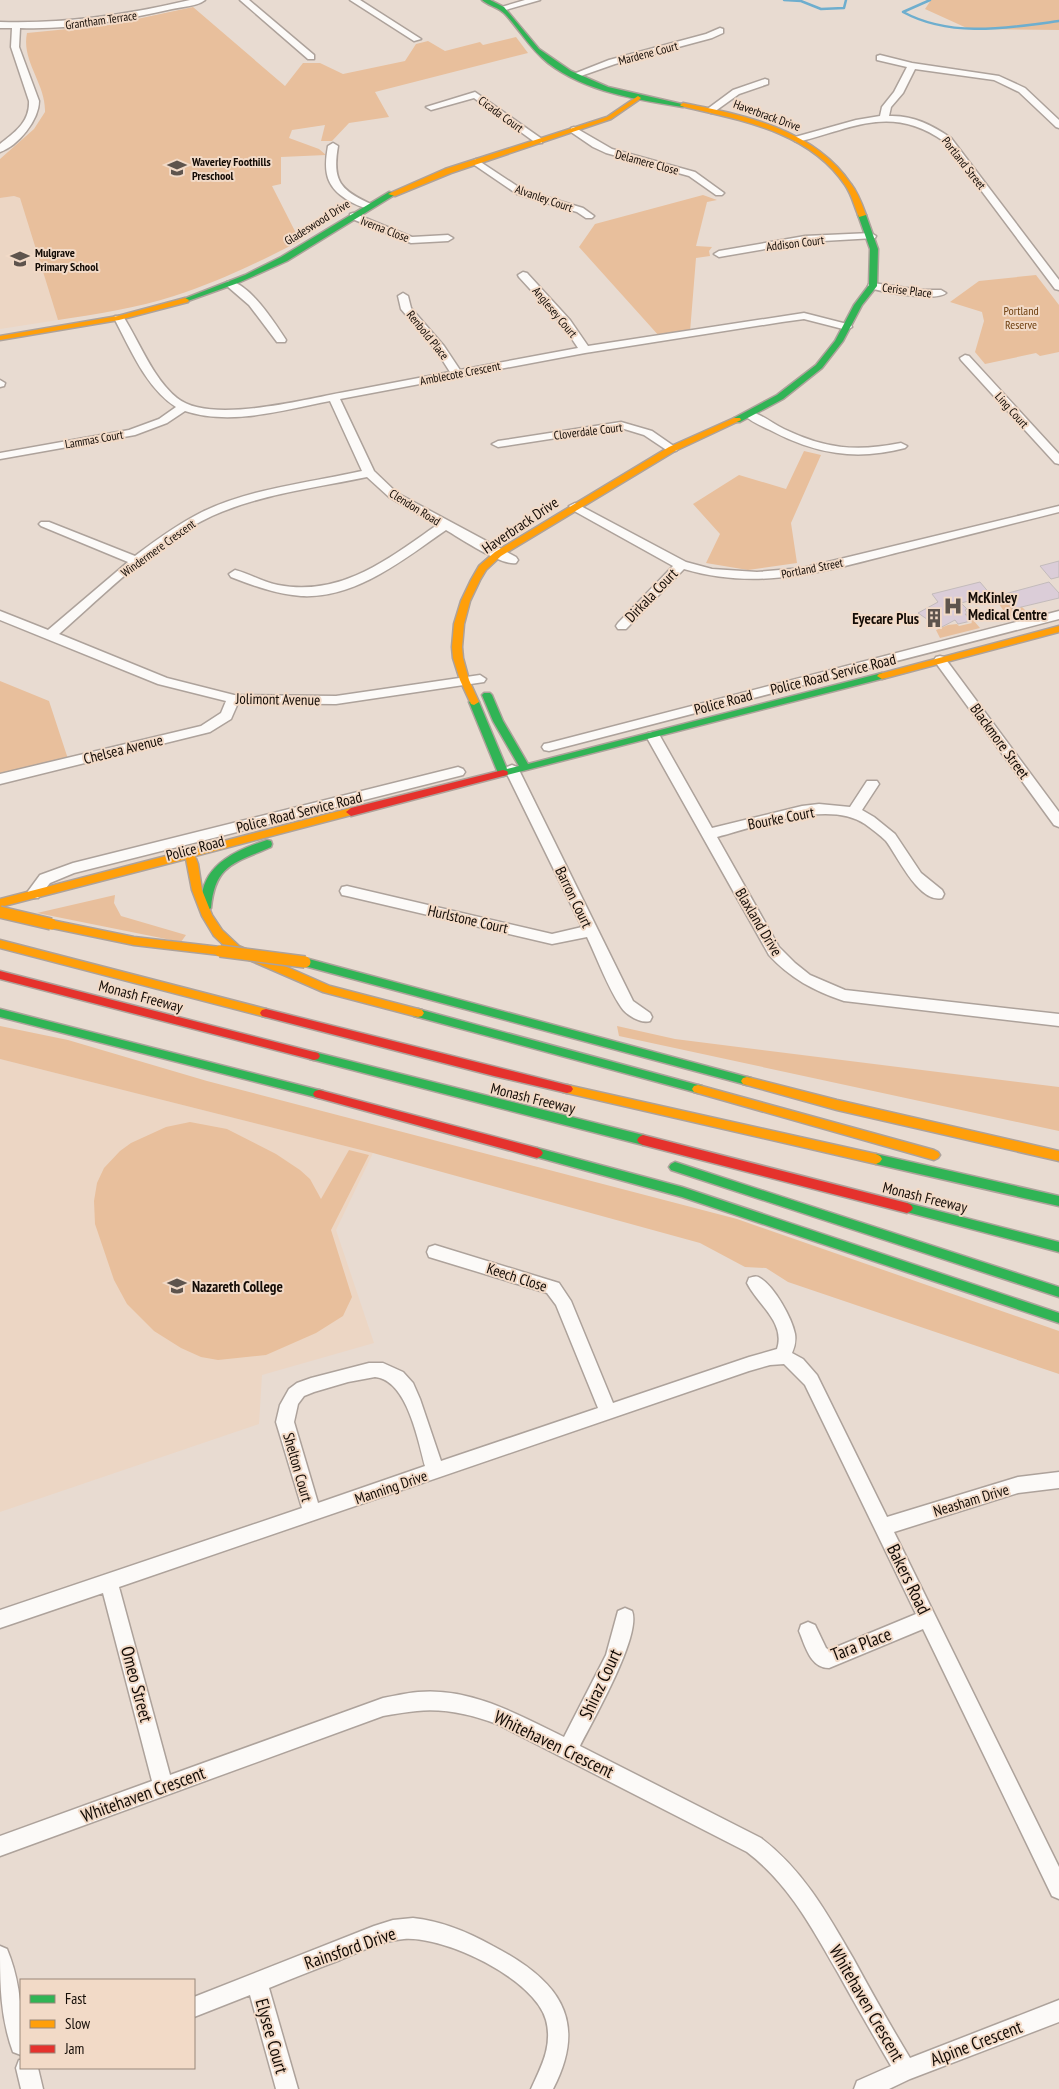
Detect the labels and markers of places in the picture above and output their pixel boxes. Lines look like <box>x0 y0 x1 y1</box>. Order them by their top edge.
place label: Waverley Foothills Preschool <box>191 154 271 183</box>
school or university icon: Waverley Foothills Preschool <box>166 157 188 179</box>
place label: Mulgrave Primary School <box>35 245 99 274</box>
school or university icon: Mulgrave Primary School <box>9 248 31 270</box>
place label: McKinley Medical Centre <box>968 588 1047 624</box>
hospital icon: McKinley Medical Centre <box>942 595 964 617</box>
building icon: Eyecare Plus <box>923 607 945 629</box>
place label: Eyecare Plus <box>852 609 919 628</box>
school or university icon: Nazareth College <box>166 1275 188 1297</box>
place label: Nazareth College <box>192 1277 283 1296</box>

